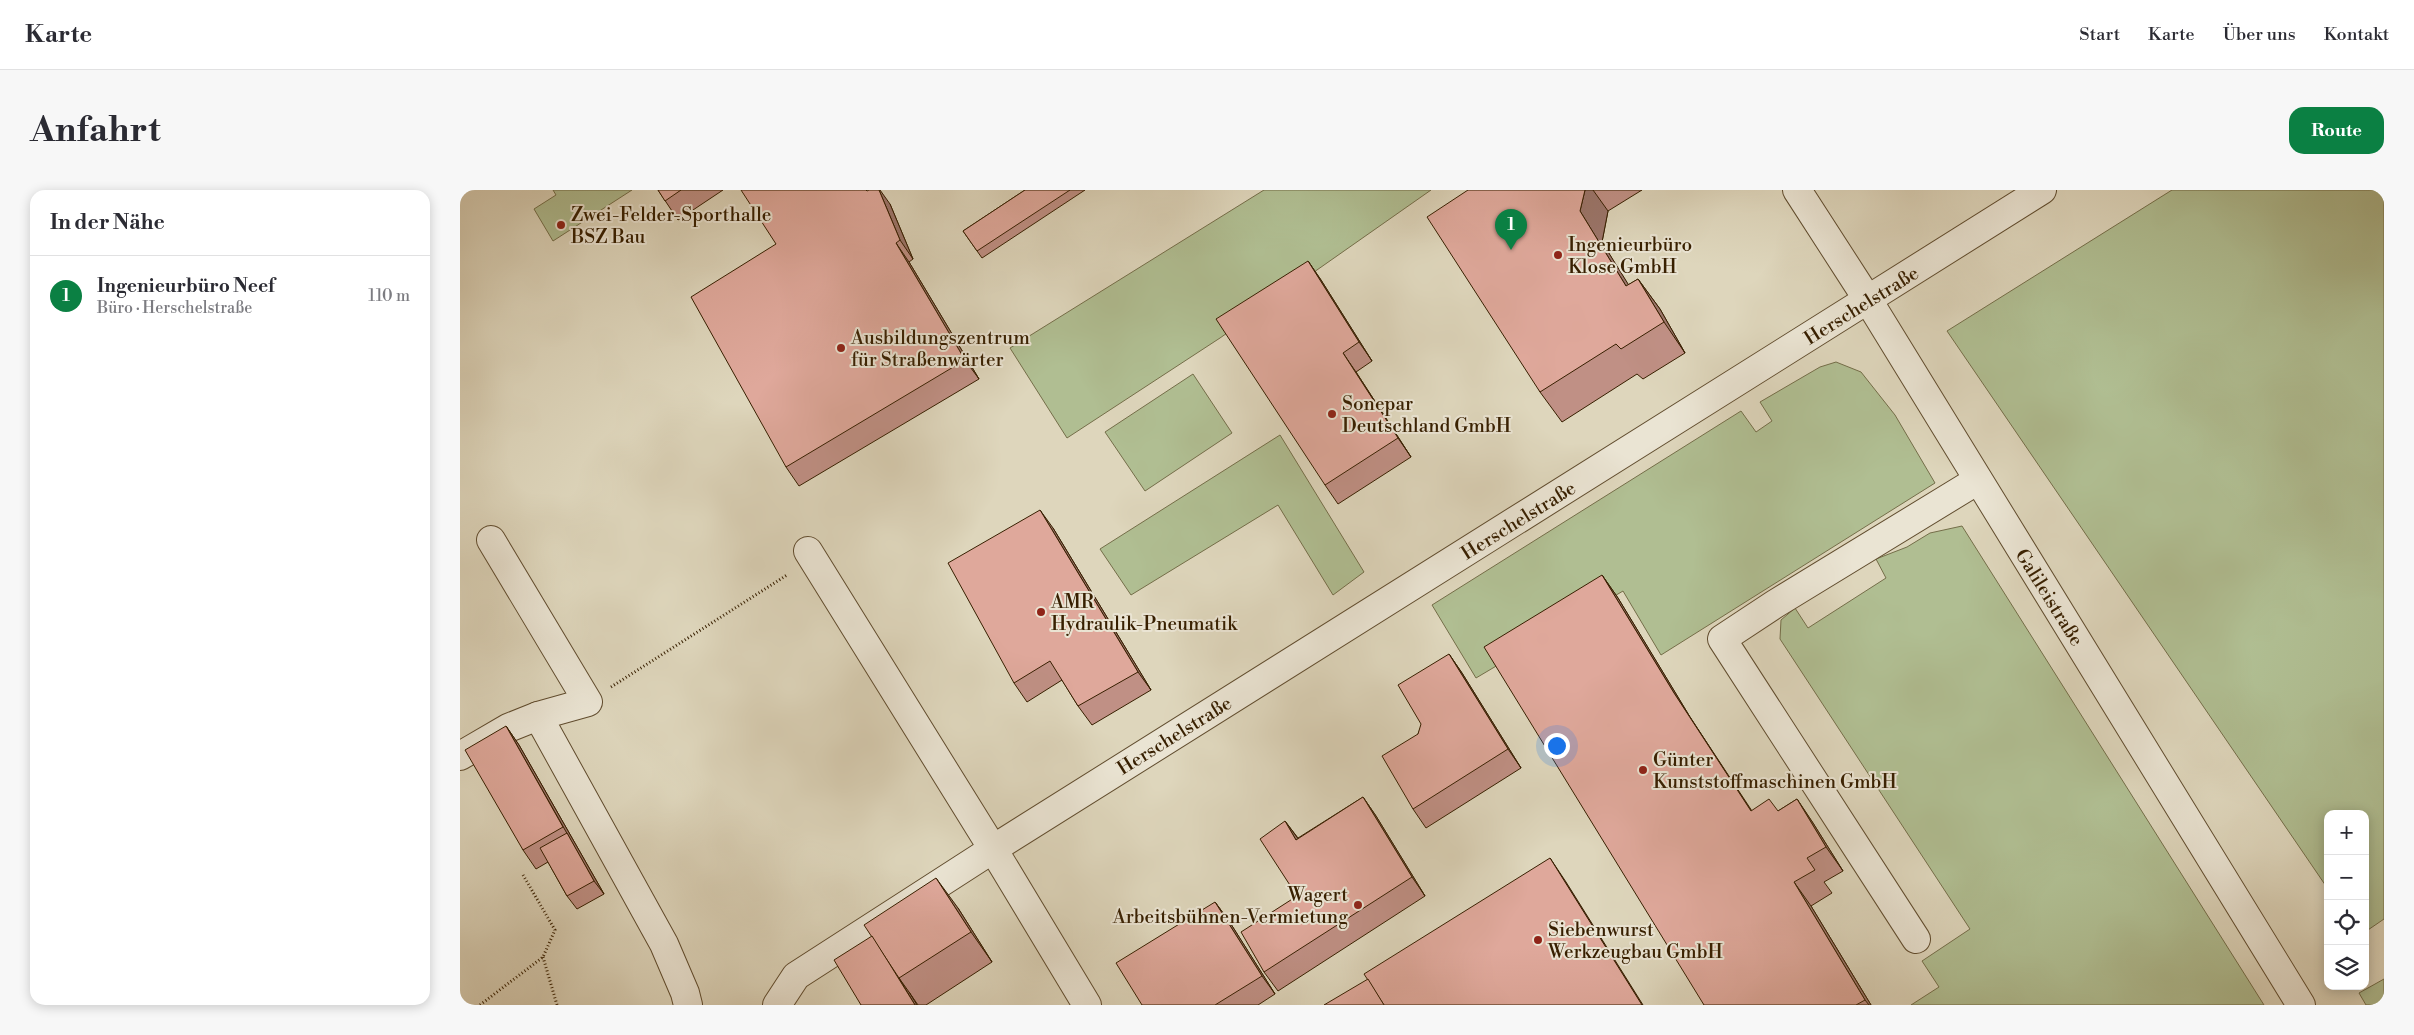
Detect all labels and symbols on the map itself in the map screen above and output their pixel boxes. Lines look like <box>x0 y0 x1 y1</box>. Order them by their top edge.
place label: Zwei-Felder-Sporthalle BSZ Bau <box>570 203 771 249</box>
pin: 1 <box>1495 209 1527 250</box>
marker: Zwei-Felder-Sporthalle BSZ Bau <box>555 219 567 231</box>
place label: Ingenieurbüro Klose GmbH <box>1568 233 1692 279</box>
marker: Ingenieurbüro Klose GmbH <box>1552 249 1564 261</box>
street label: Herschelstraße <box>1800 261 1923 351</box>
place label: Ausbildungszentrum für Straßenwärter <box>850 326 1030 372</box>
marker: Ausbildungszentrum für Straßenwärter <box>835 342 847 354</box>
place label: Sonepar Deutschland GmbH <box>1342 392 1511 438</box>
marker: Sonepar Deutschland GmbH <box>1326 408 1338 420</box>
street label: Herschelstraße <box>1457 476 1580 566</box>
street label: Galileistraße <box>2010 544 2089 651</box>
place label: AMR Hydraulik-Pneumatik <box>1050 590 1238 636</box>
marker: AMR Hydraulik-Pneumatik <box>1035 606 1047 618</box>
street label: Herschelstraße <box>1113 691 1236 781</box>
your location <box>1544 733 1570 759</box>
place label: Günter Kunststoffmaschinen GmbH <box>1653 748 1897 794</box>
marker: Günter Kunststoffmaschinen GmbH <box>1637 764 1649 776</box>
place label: Wagert Arbeitsbühnen-Vermietung <box>1112 883 1348 929</box>
marker: Wagert Arbeitsbühnen-Vermietung <box>1352 899 1364 911</box>
place label: Siebenwurst Werkzeugbau GmbH <box>1547 918 1723 964</box>
marker: Siebenwurst Werkzeugbau GmbH <box>1532 934 1544 946</box>

